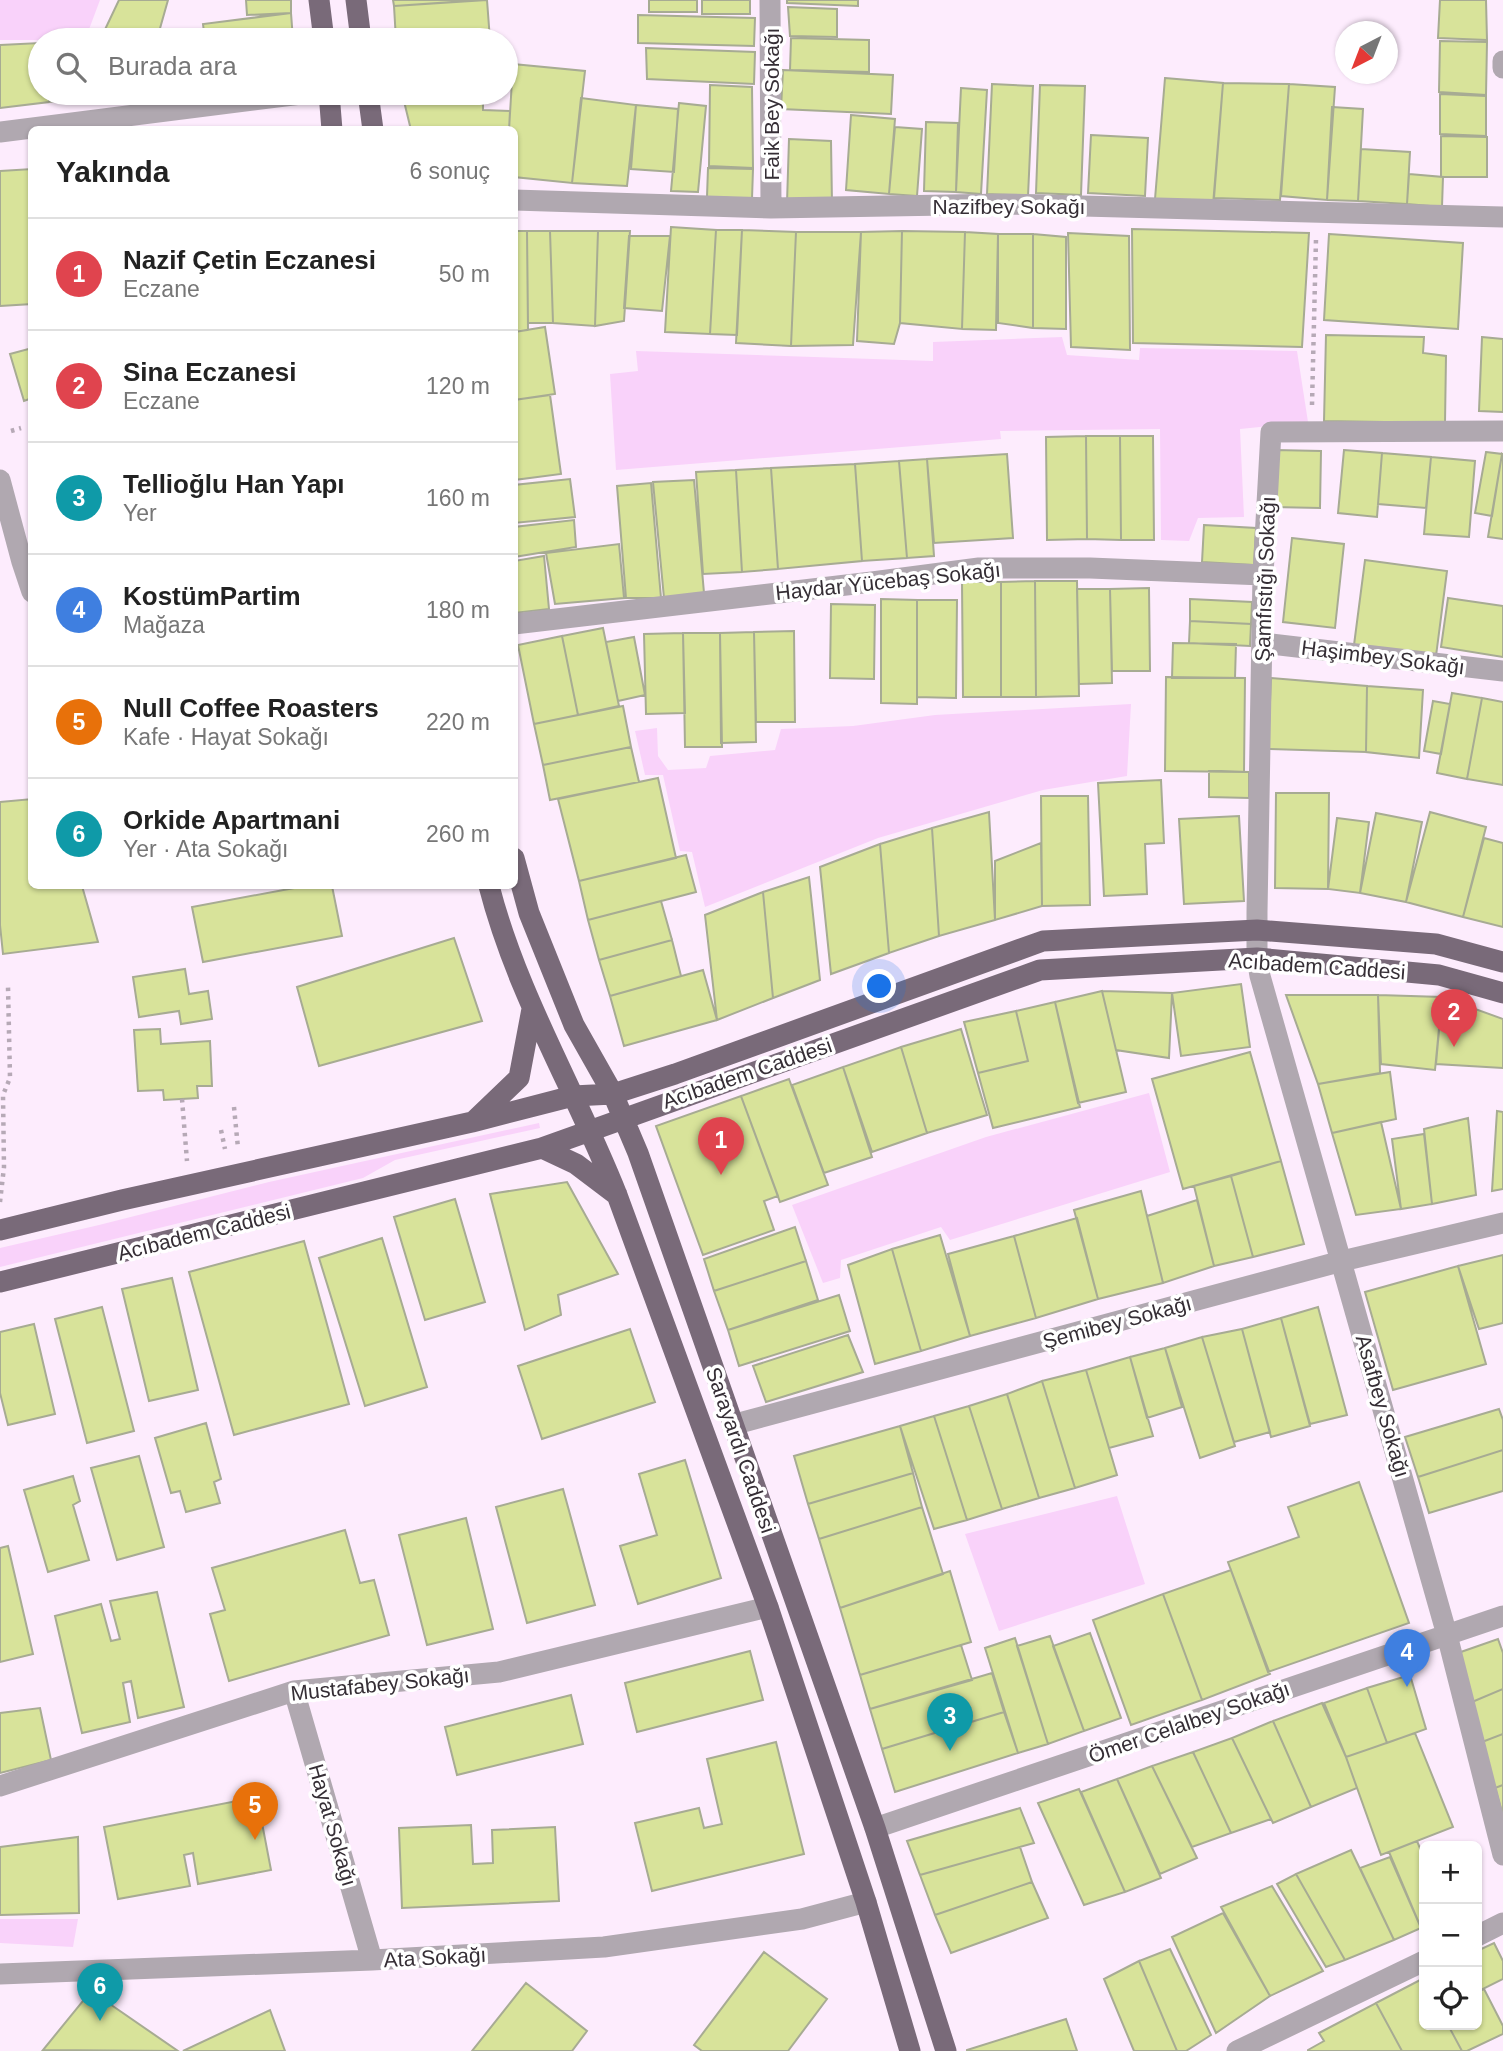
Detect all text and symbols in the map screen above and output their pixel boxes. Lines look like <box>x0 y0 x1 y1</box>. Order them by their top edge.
north arrow <box>1335 21 1398 84</box>
search box <box>28 28 518 105</box>
street label: Faik Bey Sokağı <box>760 28 783 180</box>
icon: search <box>52 48 90 86</box>
text: Burada ara <box>108 51 237 81</box>
text: Yakında <box>56 155 169 188</box>
text: 6 sonuç <box>409 158 490 184</box>
street label: Nazifbey Sokağı <box>933 195 1085 218</box>
text: Nazif Çetin Eczanesi <box>123 245 376 275</box>
text: 1 <box>73 261 85 287</box>
text: 50 m <box>439 261 490 287</box>
text: Eczane <box>123 276 200 302</box>
text: Sina Eczanesi <box>123 357 296 387</box>
text: 2 <box>73 373 85 399</box>
text: 120 m <box>426 373 490 399</box>
text: Eczane <box>123 388 200 414</box>
text: Tellioğlu Han Yapı <box>123 469 345 499</box>
text: 3 <box>73 485 85 511</box>
text: 160 m <box>426 485 490 511</box>
street label: Şamfıstığı Sokağı <box>1251 496 1279 662</box>
text: Yer <box>123 500 157 526</box>
street label: Haydar Yücebaş Sokağı <box>774 558 1002 604</box>
text: KostümPartim <box>123 581 301 611</box>
text: 4 <box>73 597 85 623</box>
text: 180 m <box>426 597 490 623</box>
text: Mağaza <box>123 612 205 638</box>
street label: Haşimbey Sokağı <box>1300 636 1466 678</box>
text: Null Coffee Roasters <box>123 693 379 723</box>
text: 5 <box>73 709 85 735</box>
text: 220 m <box>426 709 490 735</box>
text: Kafe · Hayat Sokağı <box>123 724 329 750</box>
text: Orkide Apartmani <box>123 805 340 835</box>
text: 6 <box>73 821 85 847</box>
text: 260 m <box>426 821 490 847</box>
text: Yer · Ata Sokağı <box>123 836 288 862</box>
street label: Acıbadem Caddesi <box>1228 948 1406 984</box>
your location <box>862 969 896 1003</box>
pin: 2 <box>1431 989 1477 1047</box>
street label: Acıbadem Caddesi <box>659 1033 835 1113</box>
pin: 1 <box>698 1117 744 1175</box>
street label: Acıbadem Caddesi <box>115 1199 293 1265</box>
street label: Şemibey Sokağı <box>1040 1291 1194 1353</box>
street label: Asafbey Sokağı <box>1352 1332 1414 1480</box>
street label: Sarayardı Caddesi <box>702 1364 780 1536</box>
pin: 4 <box>1384 1629 1430 1687</box>
street label: Mustafabey Sokağı <box>289 1663 471 1705</box>
street label: Ömer Celalbey Sokağı <box>1085 1677 1293 1767</box>
pin: 3 <box>927 1693 973 1751</box>
street label: Hayat Sokağı <box>305 1761 361 1889</box>
pin: 5 <box>232 1782 278 1840</box>
map controls <box>1419 1841 1482 2030</box>
button: + <box>1419 1841 1482 1904</box>
button: − <box>1419 1904 1482 1967</box>
street label: Ata Sokağı <box>383 1943 487 1971</box>
pin: 6 <box>77 1963 123 2021</box>
button: locate <box>1419 1967 1482 2030</box>

